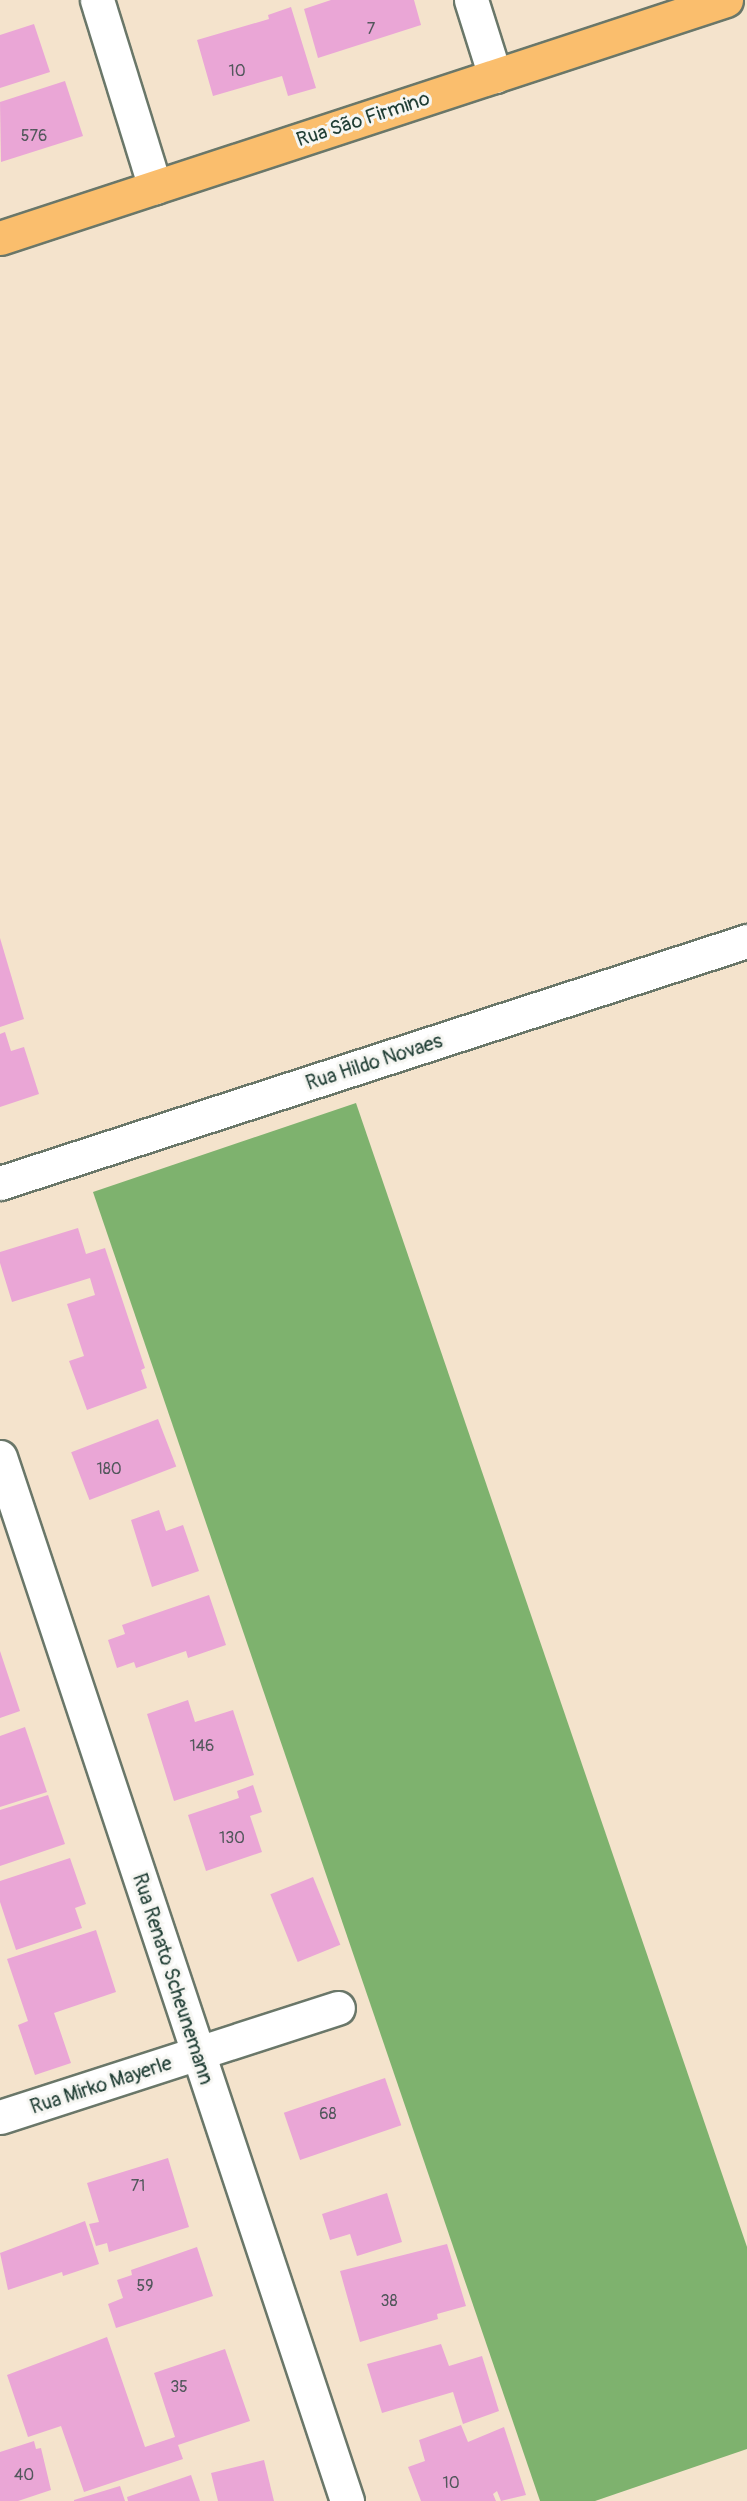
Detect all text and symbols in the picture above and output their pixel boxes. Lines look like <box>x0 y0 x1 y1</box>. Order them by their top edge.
house number: 7 <box>367 19 375 39</box>
house number: 10 <box>228 61 246 81</box>
street label: Rua São Firmino <box>293 86 433 152</box>
house number: 576 <box>21 126 47 146</box>
street label: Rua Hildo Novaes <box>303 1029 445 1095</box>
house number: 180 <box>96 1459 122 1479</box>
house number: 146 <box>190 1736 214 1756</box>
house number: 130 <box>219 1828 245 1848</box>
street label: Rua Renato Scheunemann <box>127 1870 219 2088</box>
street label: Rua Mirko Mayerle <box>27 2051 175 2119</box>
house number: 68 <box>319 2104 337 2124</box>
house number: 71 <box>131 2176 145 2196</box>
house number: 59 <box>137 2276 153 2296</box>
house number: 38 <box>381 2291 397 2311</box>
house number: 35 <box>170 2377 188 2397</box>
house number: 40 <box>14 2465 34 2485</box>
house number: 10 <box>442 2473 460 2493</box>

